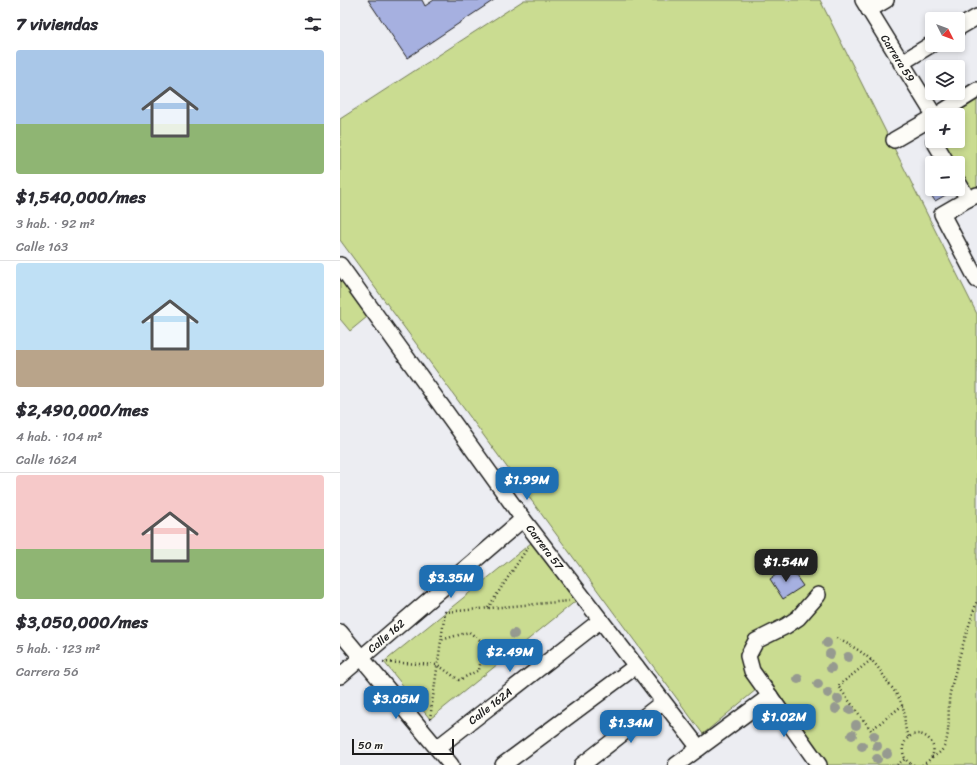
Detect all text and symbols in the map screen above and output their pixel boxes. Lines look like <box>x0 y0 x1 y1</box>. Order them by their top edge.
text: 7 viviendas <box>16 9 98 39</box>
north arrow <box>925 12 965 52</box>
map controls <box>925 12 965 196</box>
icon: filters <box>302 13 324 35</box>
street label: Carrera 59 <box>875 31 920 86</box>
button: layers <box>925 60 965 100</box>
icon: home <box>134 76 206 148</box>
button: + <box>925 108 965 148</box>
button: − <box>925 156 965 196</box>
text: $1,540,000/mes <box>16 182 146 212</box>
text: 3 hab. · 92 m² <box>16 212 95 235</box>
text: Calle 163 <box>16 235 68 258</box>
icon: home <box>134 289 206 361</box>
text: $2,490,000/mes <box>16 395 148 425</box>
text: 4 hab. · 104 m² <box>16 425 102 448</box>
text: Calle 162A <box>16 448 77 471</box>
pin: $1.99M <box>494 467 560 501</box>
text: $1.99M <box>505 468 549 491</box>
icon: home <box>134 501 206 573</box>
street label: Carrera 57 <box>521 520 569 575</box>
pin: $1.54M <box>753 549 819 583</box>
text: $1.54M <box>764 550 808 573</box>
pin: $3.35M <box>418 565 484 599</box>
text: $3.35M <box>428 566 474 589</box>
text: $3,050,000/mes <box>16 607 148 637</box>
street label: Calle 162 <box>363 614 410 658</box>
text: 5 hab. · 123 m² <box>16 637 100 660</box>
pin: $2.49M <box>477 639 543 673</box>
text: $2.49M <box>487 640 533 663</box>
text: Carrera 56 <box>16 660 79 683</box>
street label: Calle 162A <box>464 683 517 730</box>
pin: $3.05M <box>363 686 429 720</box>
text: $3.05M <box>373 687 419 710</box>
pin: $1.02M <box>751 704 817 738</box>
text: $1.02M <box>762 705 806 728</box>
pin: $1.34M <box>598 710 664 744</box>
text: $1.34M <box>609 711 653 734</box>
text: 50 m <box>358 736 383 755</box>
scale bar <box>352 737 454 756</box>

